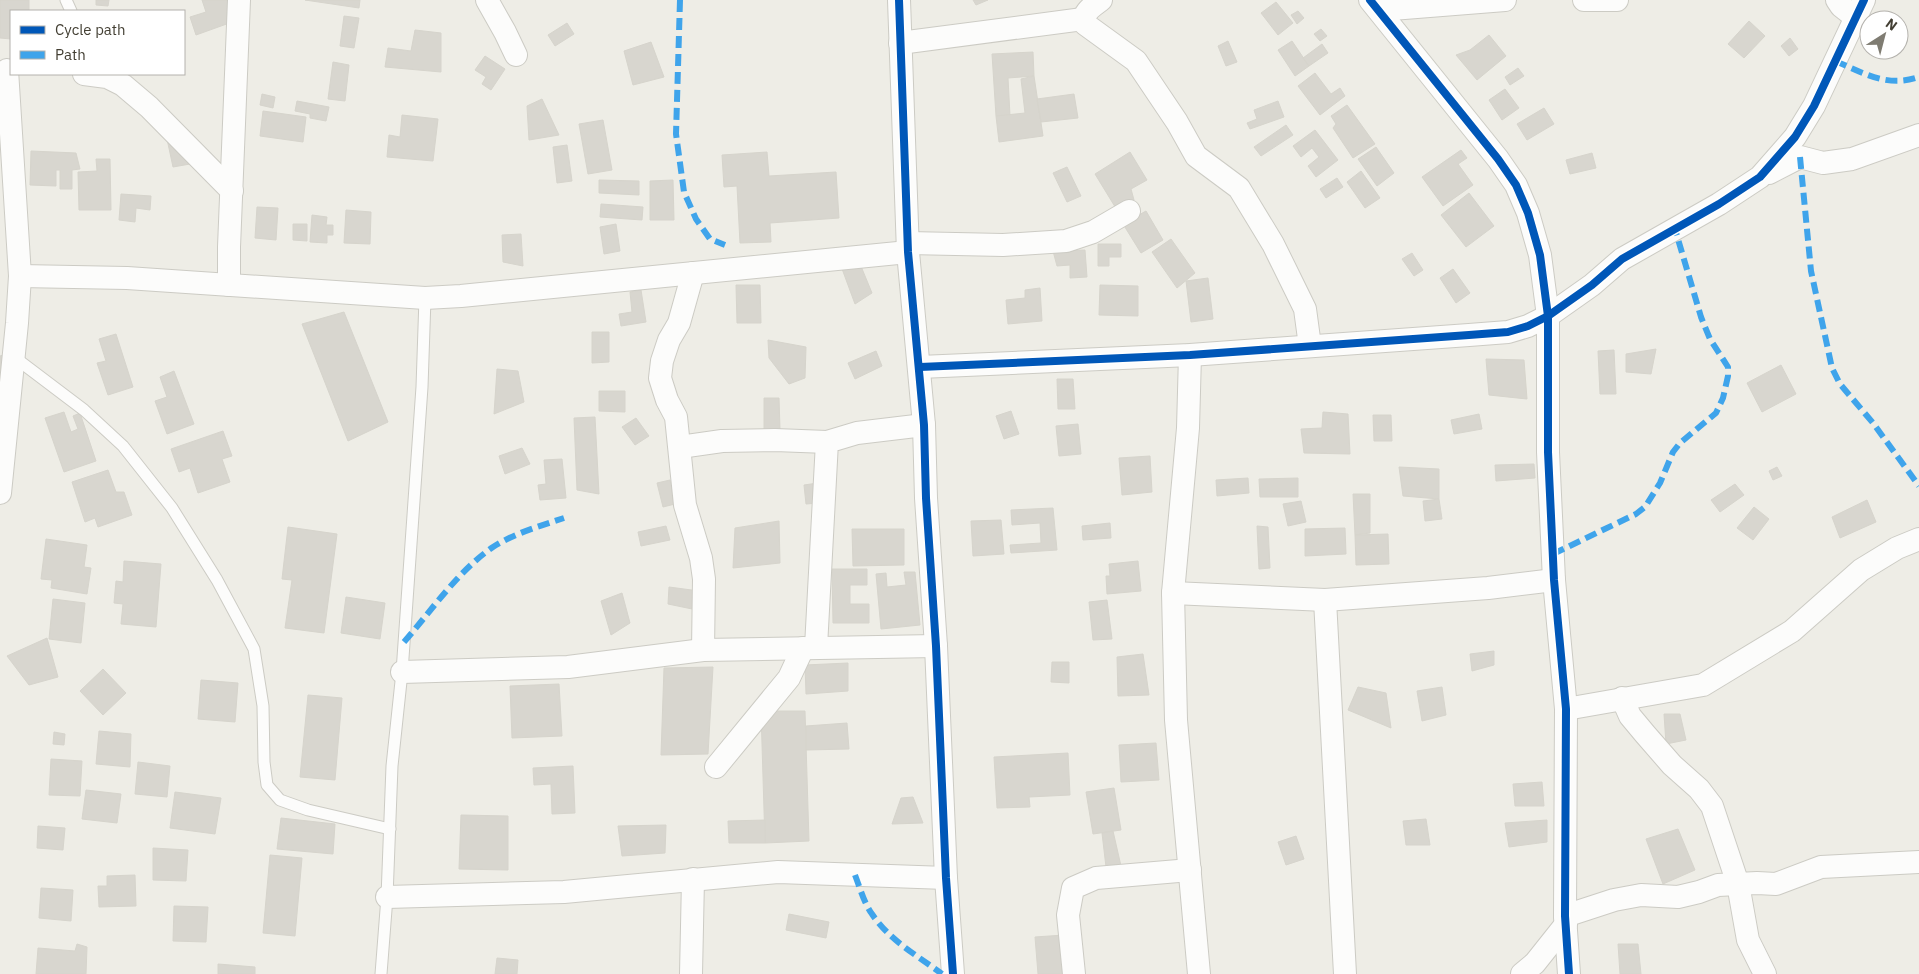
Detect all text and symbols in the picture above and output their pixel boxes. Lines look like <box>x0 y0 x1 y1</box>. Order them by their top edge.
legend <box>10 10 185 75</box>
north arrow <box>1859 10 1909 60</box>
text: N <box>1882 14 1901 35</box>
text: Cycle path <box>55 20 126 39</box>
text: Path <box>55 45 86 64</box>

